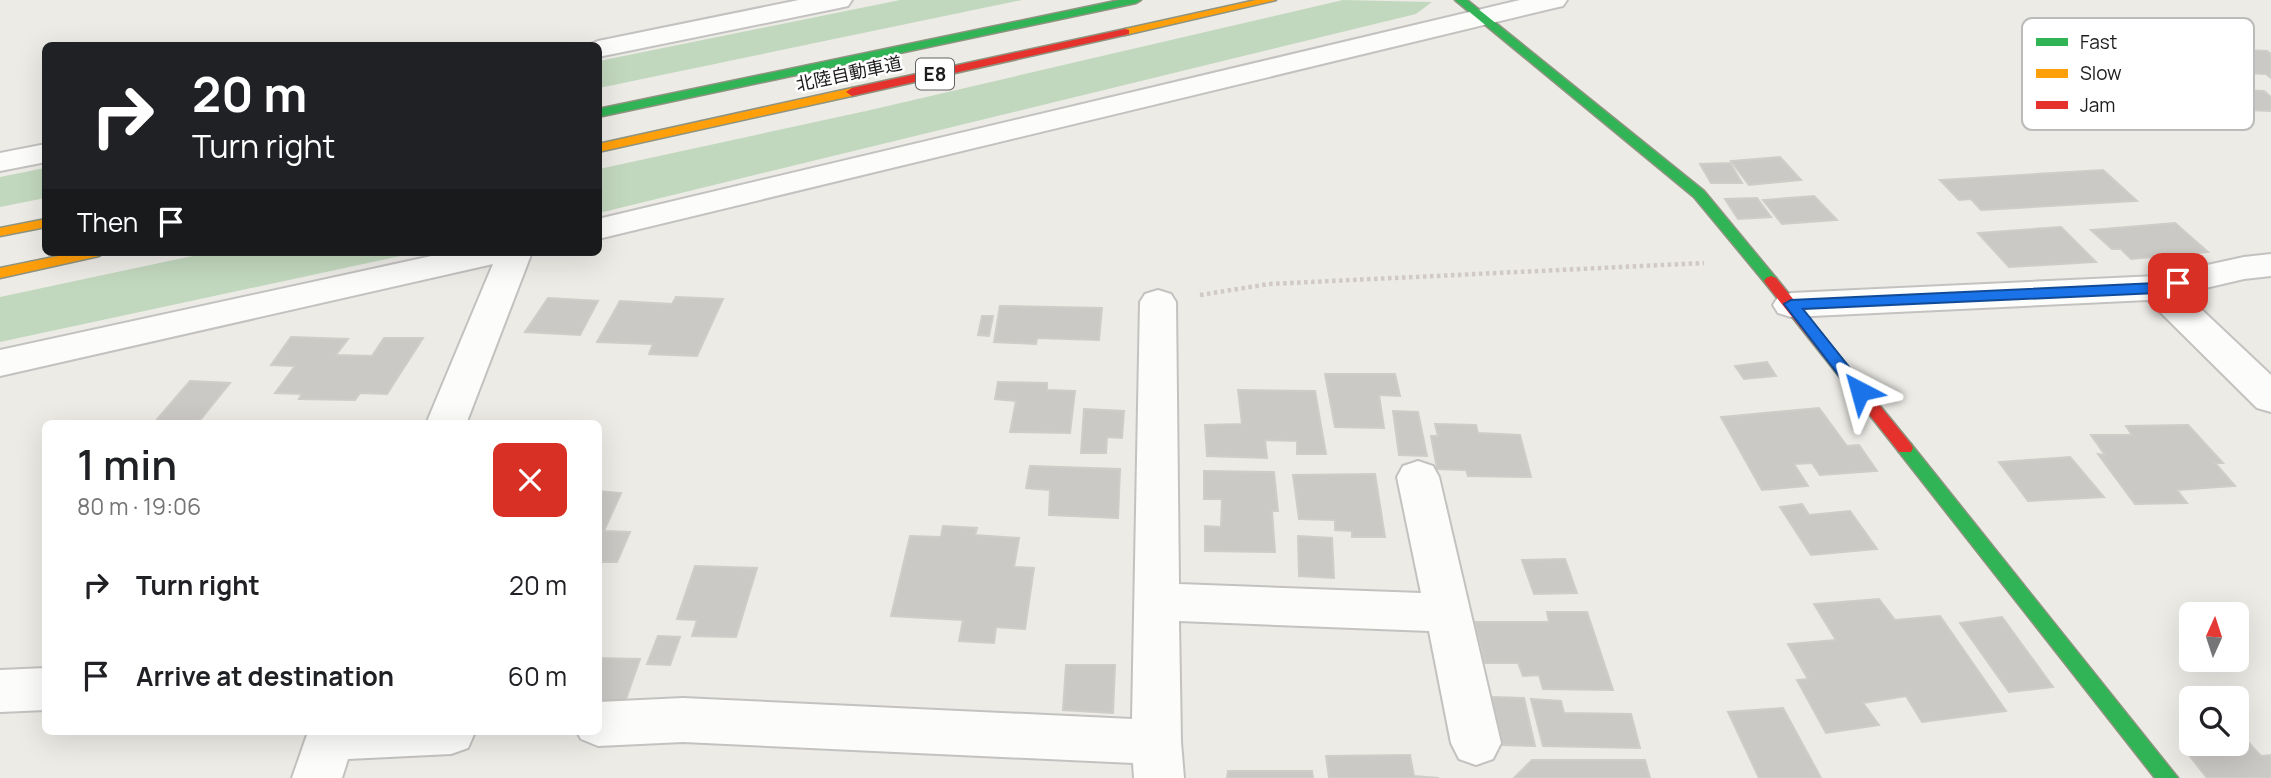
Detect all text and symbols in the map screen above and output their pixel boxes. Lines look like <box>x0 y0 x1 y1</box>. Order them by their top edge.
legend <box>2022 18 2254 130</box>
text: Fast <box>2080 29 2117 55</box>
street label: 北陸自動車道 <box>793 50 904 96</box>
road number: E8 <box>916 58 954 90</box>
text: 20 m <box>192 60 307 127</box>
text: Slow <box>2080 60 2122 86</box>
icon: right <box>77 70 168 161</box>
text: Jam <box>2080 92 2115 118</box>
text: Turn right <box>192 124 335 168</box>
icon: arrive <box>152 203 190 241</box>
text: Then <box>77 204 138 240</box>
pin <box>2148 253 2208 313</box>
icon: arrive <box>2159 264 2197 302</box>
position arrow <box>1823 354 1897 428</box>
text: 1 min <box>77 435 177 493</box>
button: close <box>493 443 567 517</box>
text: 80 m · 19:06 <box>77 490 201 522</box>
icon: right <box>77 566 115 604</box>
text: Turn right <box>136 567 260 603</box>
text: 20 m <box>509 567 567 603</box>
north arrow <box>2179 602 2249 672</box>
map controls <box>2179 602 2249 756</box>
icon: arrive <box>77 657 115 695</box>
text: Arrive at destination <box>136 658 394 694</box>
text: 60 m <box>508 658 567 694</box>
button: search <box>2179 686 2249 756</box>

